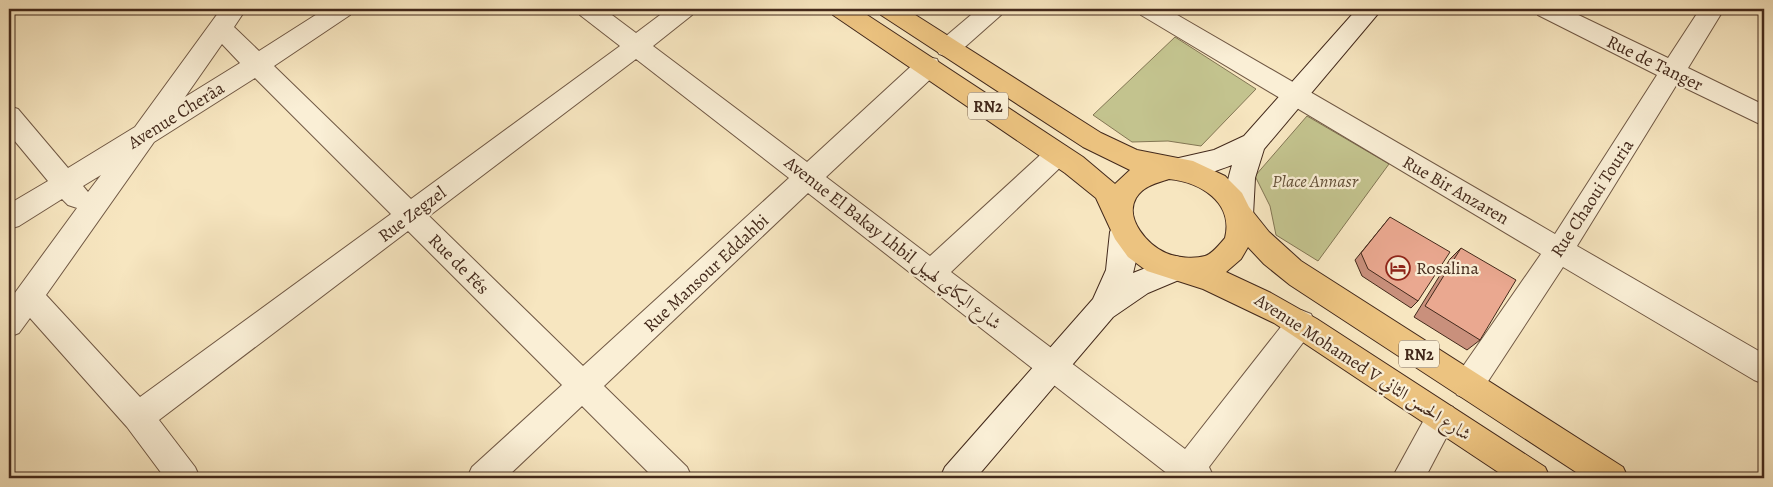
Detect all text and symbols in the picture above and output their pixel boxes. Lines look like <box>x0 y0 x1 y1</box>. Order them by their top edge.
street label: Rue de Tanger <box>1603 29 1707 97</box>
street label: Avenue Cherâa <box>122 75 229 155</box>
road number: RN2 <box>968 92 1008 120</box>
street label: Rue Chaoui Touria <box>1545 134 1639 262</box>
street label: Avenue El Bakay Lhbil شارع البكاي لهبيل <box>777 150 1006 338</box>
street label: Rue Bir Anzaren <box>1398 150 1514 230</box>
park label: Place Annasr <box>1272 169 1359 193</box>
street label: Rue Zegzel <box>373 180 451 247</box>
street label: Rue Mansour Eddahbi <box>638 209 774 337</box>
street label: Rue de Fés <box>423 228 495 300</box>
hotel icon: Rosalina <box>1385 255 1411 281</box>
place label: Rosalina <box>1416 256 1479 280</box>
street label: Avenue Mohamed V شارع الحسن الثاني <box>1248 287 1476 449</box>
road number: RN2 <box>1399 340 1439 368</box>

